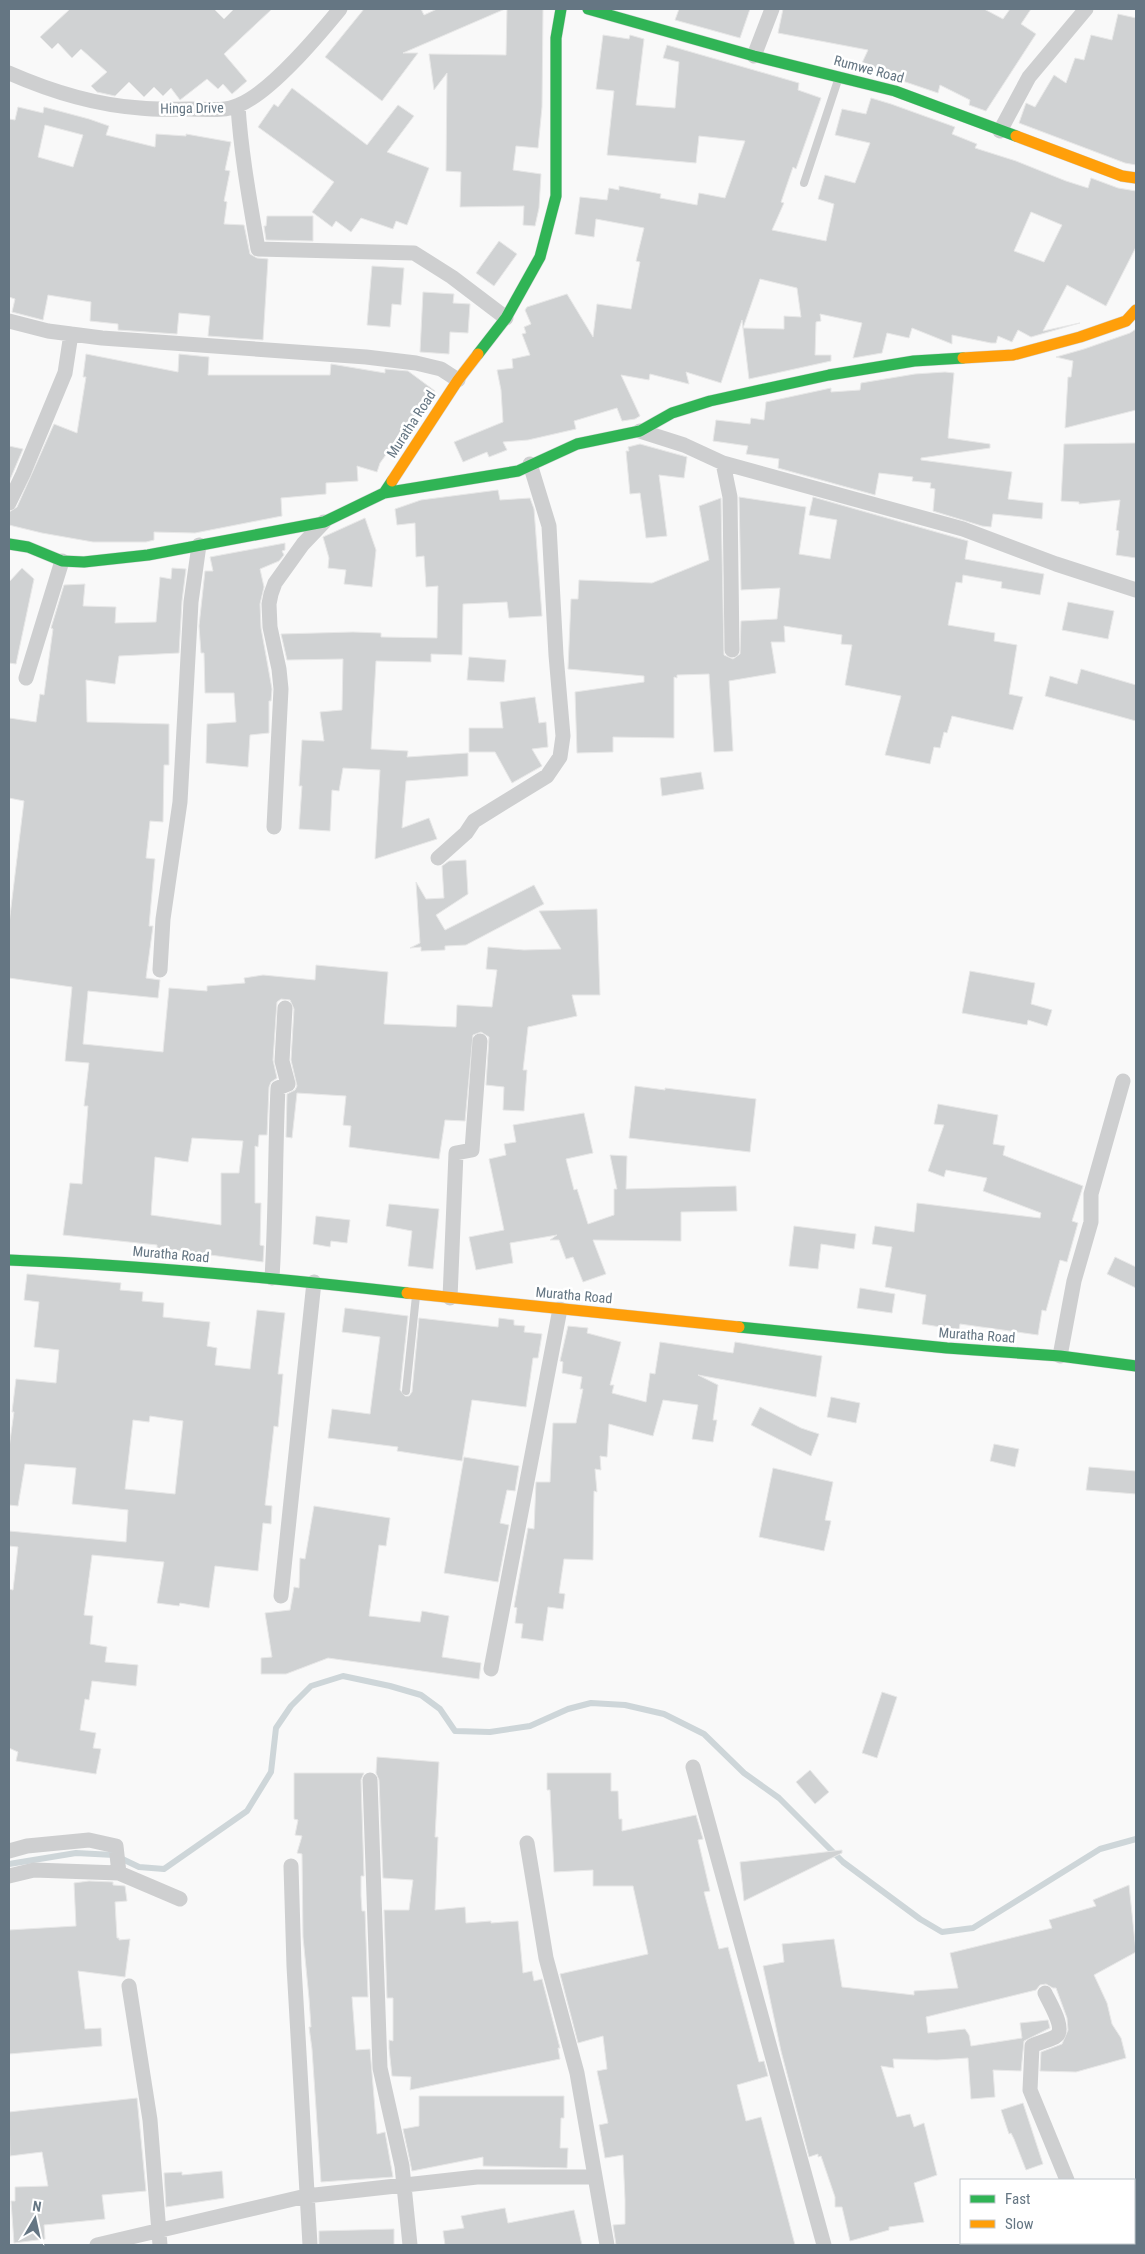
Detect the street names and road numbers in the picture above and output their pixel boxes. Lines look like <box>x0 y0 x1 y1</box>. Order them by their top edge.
street label: Rumwe Road <box>832 52 906 86</box>
street label: Hinga Drive <box>160 99 224 117</box>
street label: Muratha Road <box>383 387 439 461</box>
street label: Muratha Road <box>132 1243 210 1265</box>
street label: Muratha Road <box>535 1284 613 1306</box>
street label: Muratha Road <box>938 1324 1016 1346</box>

